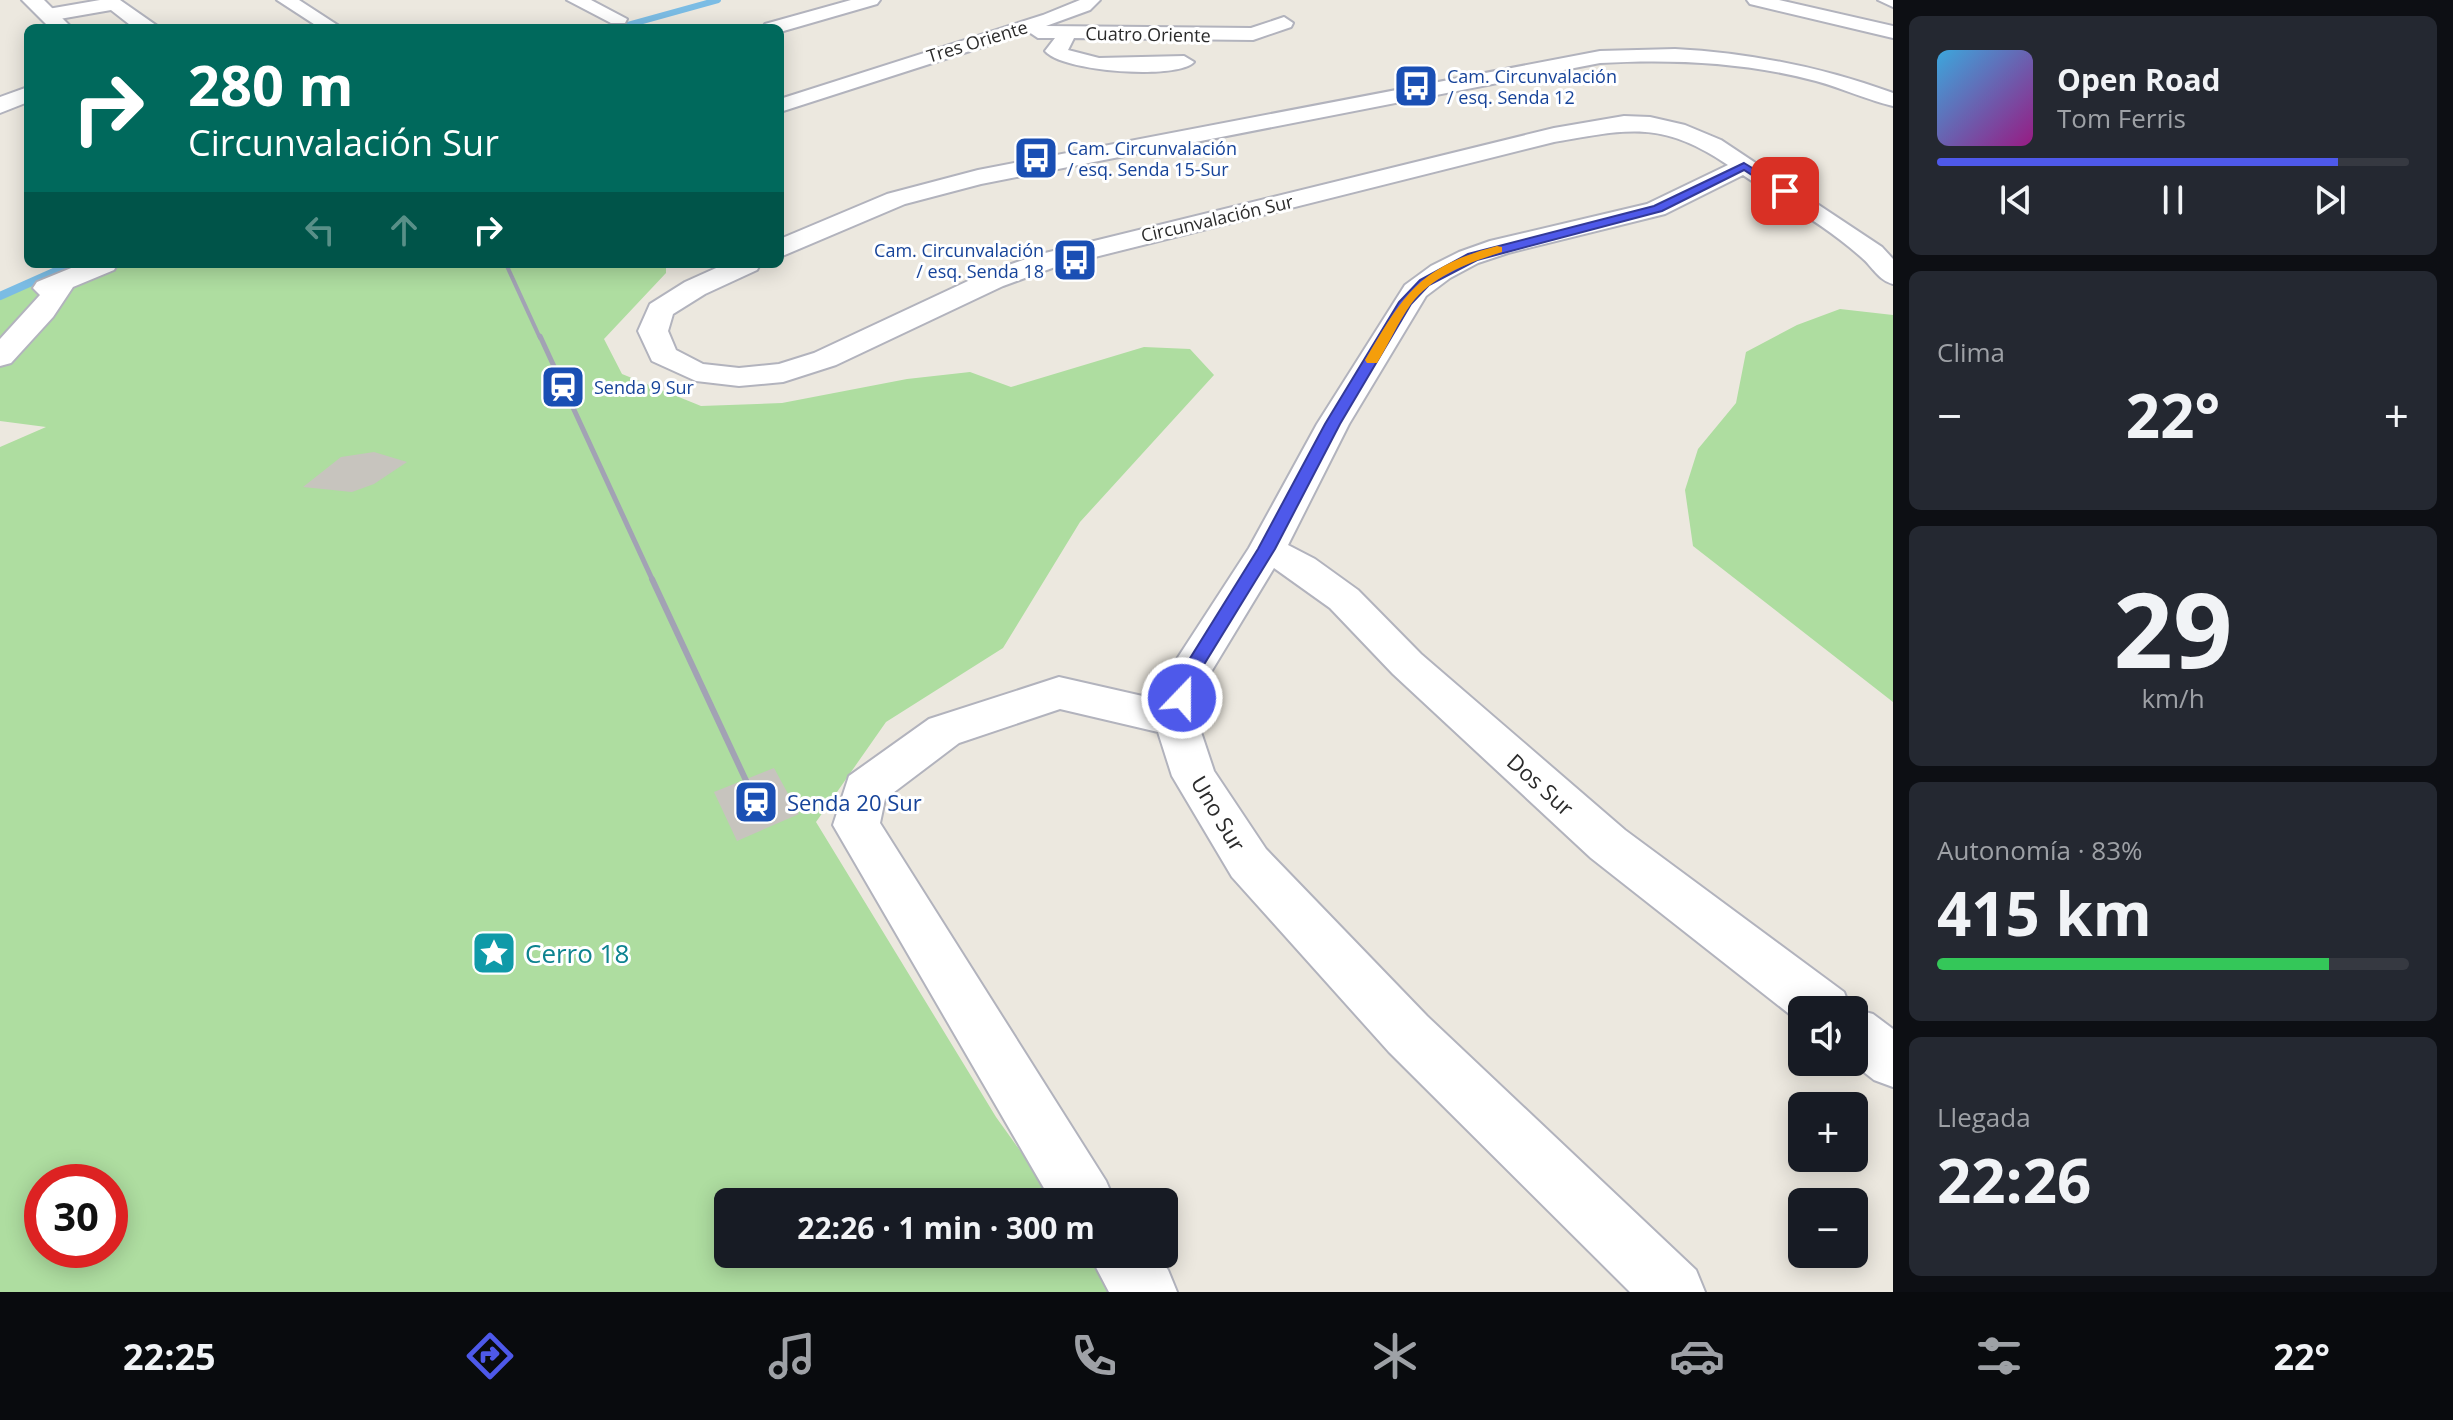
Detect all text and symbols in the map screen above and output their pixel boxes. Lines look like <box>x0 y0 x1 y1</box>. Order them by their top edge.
street label: Tres Oriente <box>924 14 1030 68</box>
street label: Cuatro Oriente <box>1085 21 1211 47</box>
text: 280 m <box>188 46 354 122</box>
icon: right <box>56 56 160 160</box>
text: Open Road <box>2057 59 2221 100</box>
bus stop icon: Cam. Circunvalación / esq. Senda 12 <box>1392 62 1440 110</box>
place label: Cam. Circunvalación / esq. Senda 12 <box>1447 64 1617 109</box>
text: Tom Ferris <box>2057 100 2186 136</box>
text: Circunvalación Sur <box>188 118 499 167</box>
bus stop icon: Cam. Circunvalación / esq. Senda 15-Sur <box>1012 134 1060 182</box>
place label: Cam. Circunvalación / esq. Senda 15-Sur <box>1067 136 1237 181</box>
pin <box>1751 157 1819 225</box>
icon: arrive <box>1763 169 1807 213</box>
icon: previous <box>1994 178 2038 222</box>
icon: pause <box>2151 178 2195 222</box>
icon: next <box>2308 178 2352 222</box>
street label: Circunvalación Sur <box>1139 189 1296 247</box>
icon: left <box>298 208 342 252</box>
icon: ahead <box>382 208 426 252</box>
icon: right <box>466 208 510 252</box>
bus stop icon: Cam. Circunvalación / esq. Senda 18 <box>1051 236 1099 284</box>
place label: Cam. Circunvalación / esq. Senda 18 <box>874 238 1044 283</box>
text: Clima <box>1937 334 2005 370</box>
station icon: Senda 9 Sur <box>539 363 587 411</box>
text: 22° <box>2126 374 2220 456</box>
place label: Senda 9 Sur <box>594 375 695 399</box>
text: − <box>1937 385 1962 445</box>
text: + <box>2384 385 2409 445</box>
text: 29 <box>2114 557 2232 698</box>
position arrow <box>1140 656 1224 740</box>
text: km/h <box>2141 680 2205 716</box>
street label: Dos Sur <box>1501 746 1581 822</box>
street label: Uno Sur <box>1185 770 1253 856</box>
station icon: Senda 20 Sur <box>732 778 780 826</box>
place label: Senda 20 Sur <box>787 787 922 817</box>
text: Autonomía · 83% <box>1937 832 2143 868</box>
text: 415 km <box>1937 872 2152 954</box>
place icon: Cerro 18 <box>470 929 518 977</box>
place label: Cerro 18 <box>525 935 629 971</box>
map controls <box>1788 996 1868 1268</box>
button: sound <box>1788 996 1868 1076</box>
button: + <box>1788 1092 1868 1172</box>
text: Llegada <box>1937 1099 2031 1135</box>
text: 22:26 <box>1937 1139 2091 1221</box>
speed limit sign: 30 <box>24 1164 128 1268</box>
button: − <box>1788 1188 1868 1268</box>
text: 22:26 · 1 min · 300 m <box>797 1207 1095 1248</box>
icon: directions <box>462 1328 518 1384</box>
icon: music <box>764 1328 820 1384</box>
icon: phone <box>1066 1328 1122 1384</box>
icon: climate <box>1367 1328 1423 1384</box>
icon: car <box>1669 1328 1725 1384</box>
icon: filters <box>1971 1328 2027 1384</box>
text: 22:25 <box>123 1332 216 1381</box>
text: 22° <box>2273 1332 2330 1381</box>

